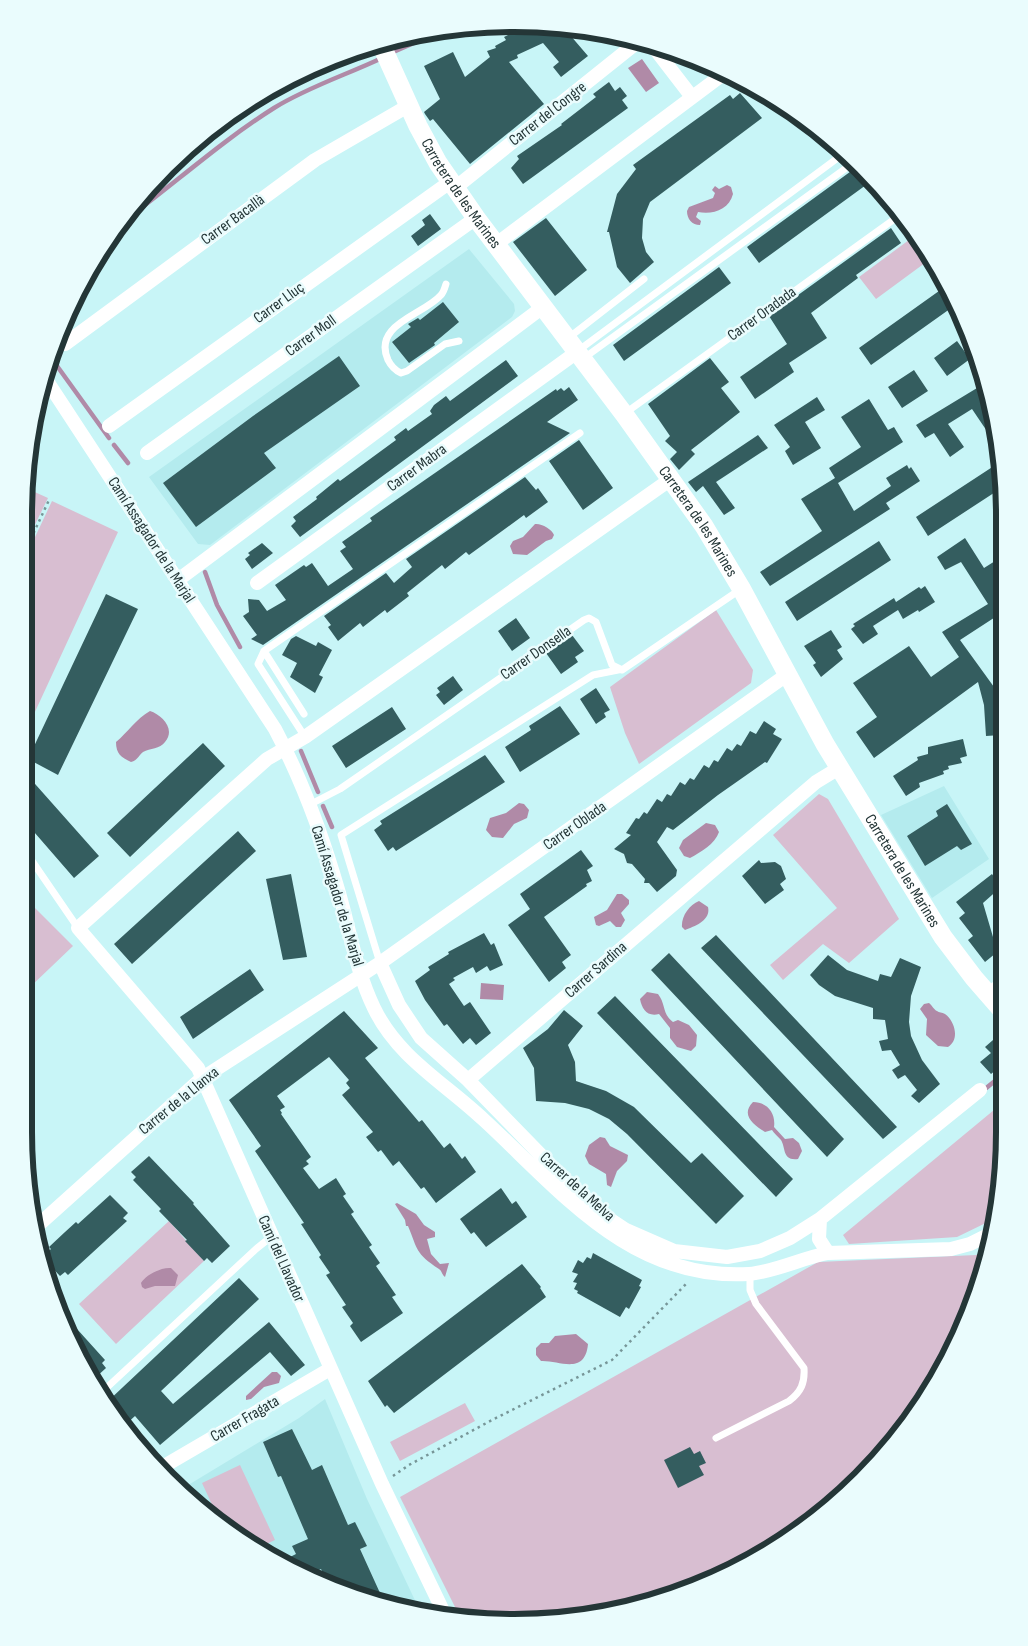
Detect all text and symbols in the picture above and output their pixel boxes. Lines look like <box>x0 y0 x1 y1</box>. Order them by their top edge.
street label: Carrer del Congre <box>505 78 591 150</box>
street label: Carretera de les Marines <box>417 135 505 252</box>
street label: Carrer Bacallà <box>198 191 268 249</box>
street label: Carrer Lluç <box>250 278 308 328</box>
street label: Carrer Oradada <box>724 283 800 345</box>
street label: Carrer Moll <box>282 311 340 361</box>
street label: Carrer Mabra <box>384 440 450 496</box>
street label: Carretera de les Marines <box>655 462 742 580</box>
street label: Camí Assagador de la Marjal <box>103 474 199 606</box>
street label: Carrer Donsella <box>497 622 575 684</box>
street label: Carrer Oblada <box>540 797 610 855</box>
street label: Carretera de les Marines <box>861 811 944 931</box>
street label: Camí Assagador de la Marjal <box>307 823 367 969</box>
street label: Carrer Sardina <box>561 938 631 1002</box>
street label: Carrer de la Llanxa <box>135 1063 223 1139</box>
street label: Carrer de la Melva <box>536 1148 618 1226</box>
street label: Camí del Llavador <box>253 1213 309 1306</box>
street label: Carrer Fragata <box>207 1392 283 1446</box>

